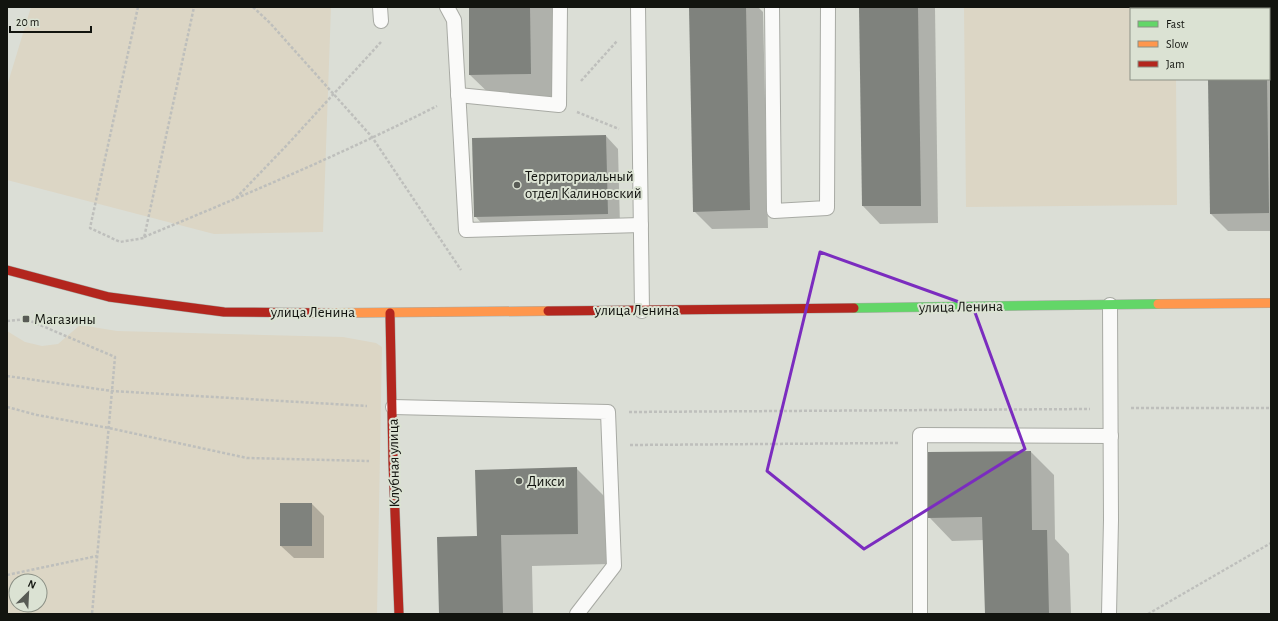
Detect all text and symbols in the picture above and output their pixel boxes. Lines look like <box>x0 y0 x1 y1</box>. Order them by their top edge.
scale bar <box>10 8 91 34</box>
legend <box>1130 8 1270 80</box>
text: 20 m <box>16 16 39 28</box>
text: Fast <box>1166 18 1185 30</box>
text: Slow <box>1166 38 1188 50</box>
text: Jam <box>1166 58 1185 70</box>
place label: Территориальный отдел Калиновский <box>525 169 642 201</box>
marker: Территориальный отдел Калиновский <box>512 180 522 190</box>
street label: улица Ленина <box>918 299 1003 315</box>
street label: улица Ленина <box>594 303 679 318</box>
street label: улица Ленина <box>270 305 355 320</box>
place label: Магазины <box>34 312 96 327</box>
marker: Магазины <box>21 314 31 324</box>
street label: Клубная улица <box>386 418 402 508</box>
place label: Дикси <box>527 474 565 489</box>
marker: Дикси <box>514 476 524 486</box>
north arrow <box>8 573 48 613</box>
text: N <box>26 578 38 591</box>

